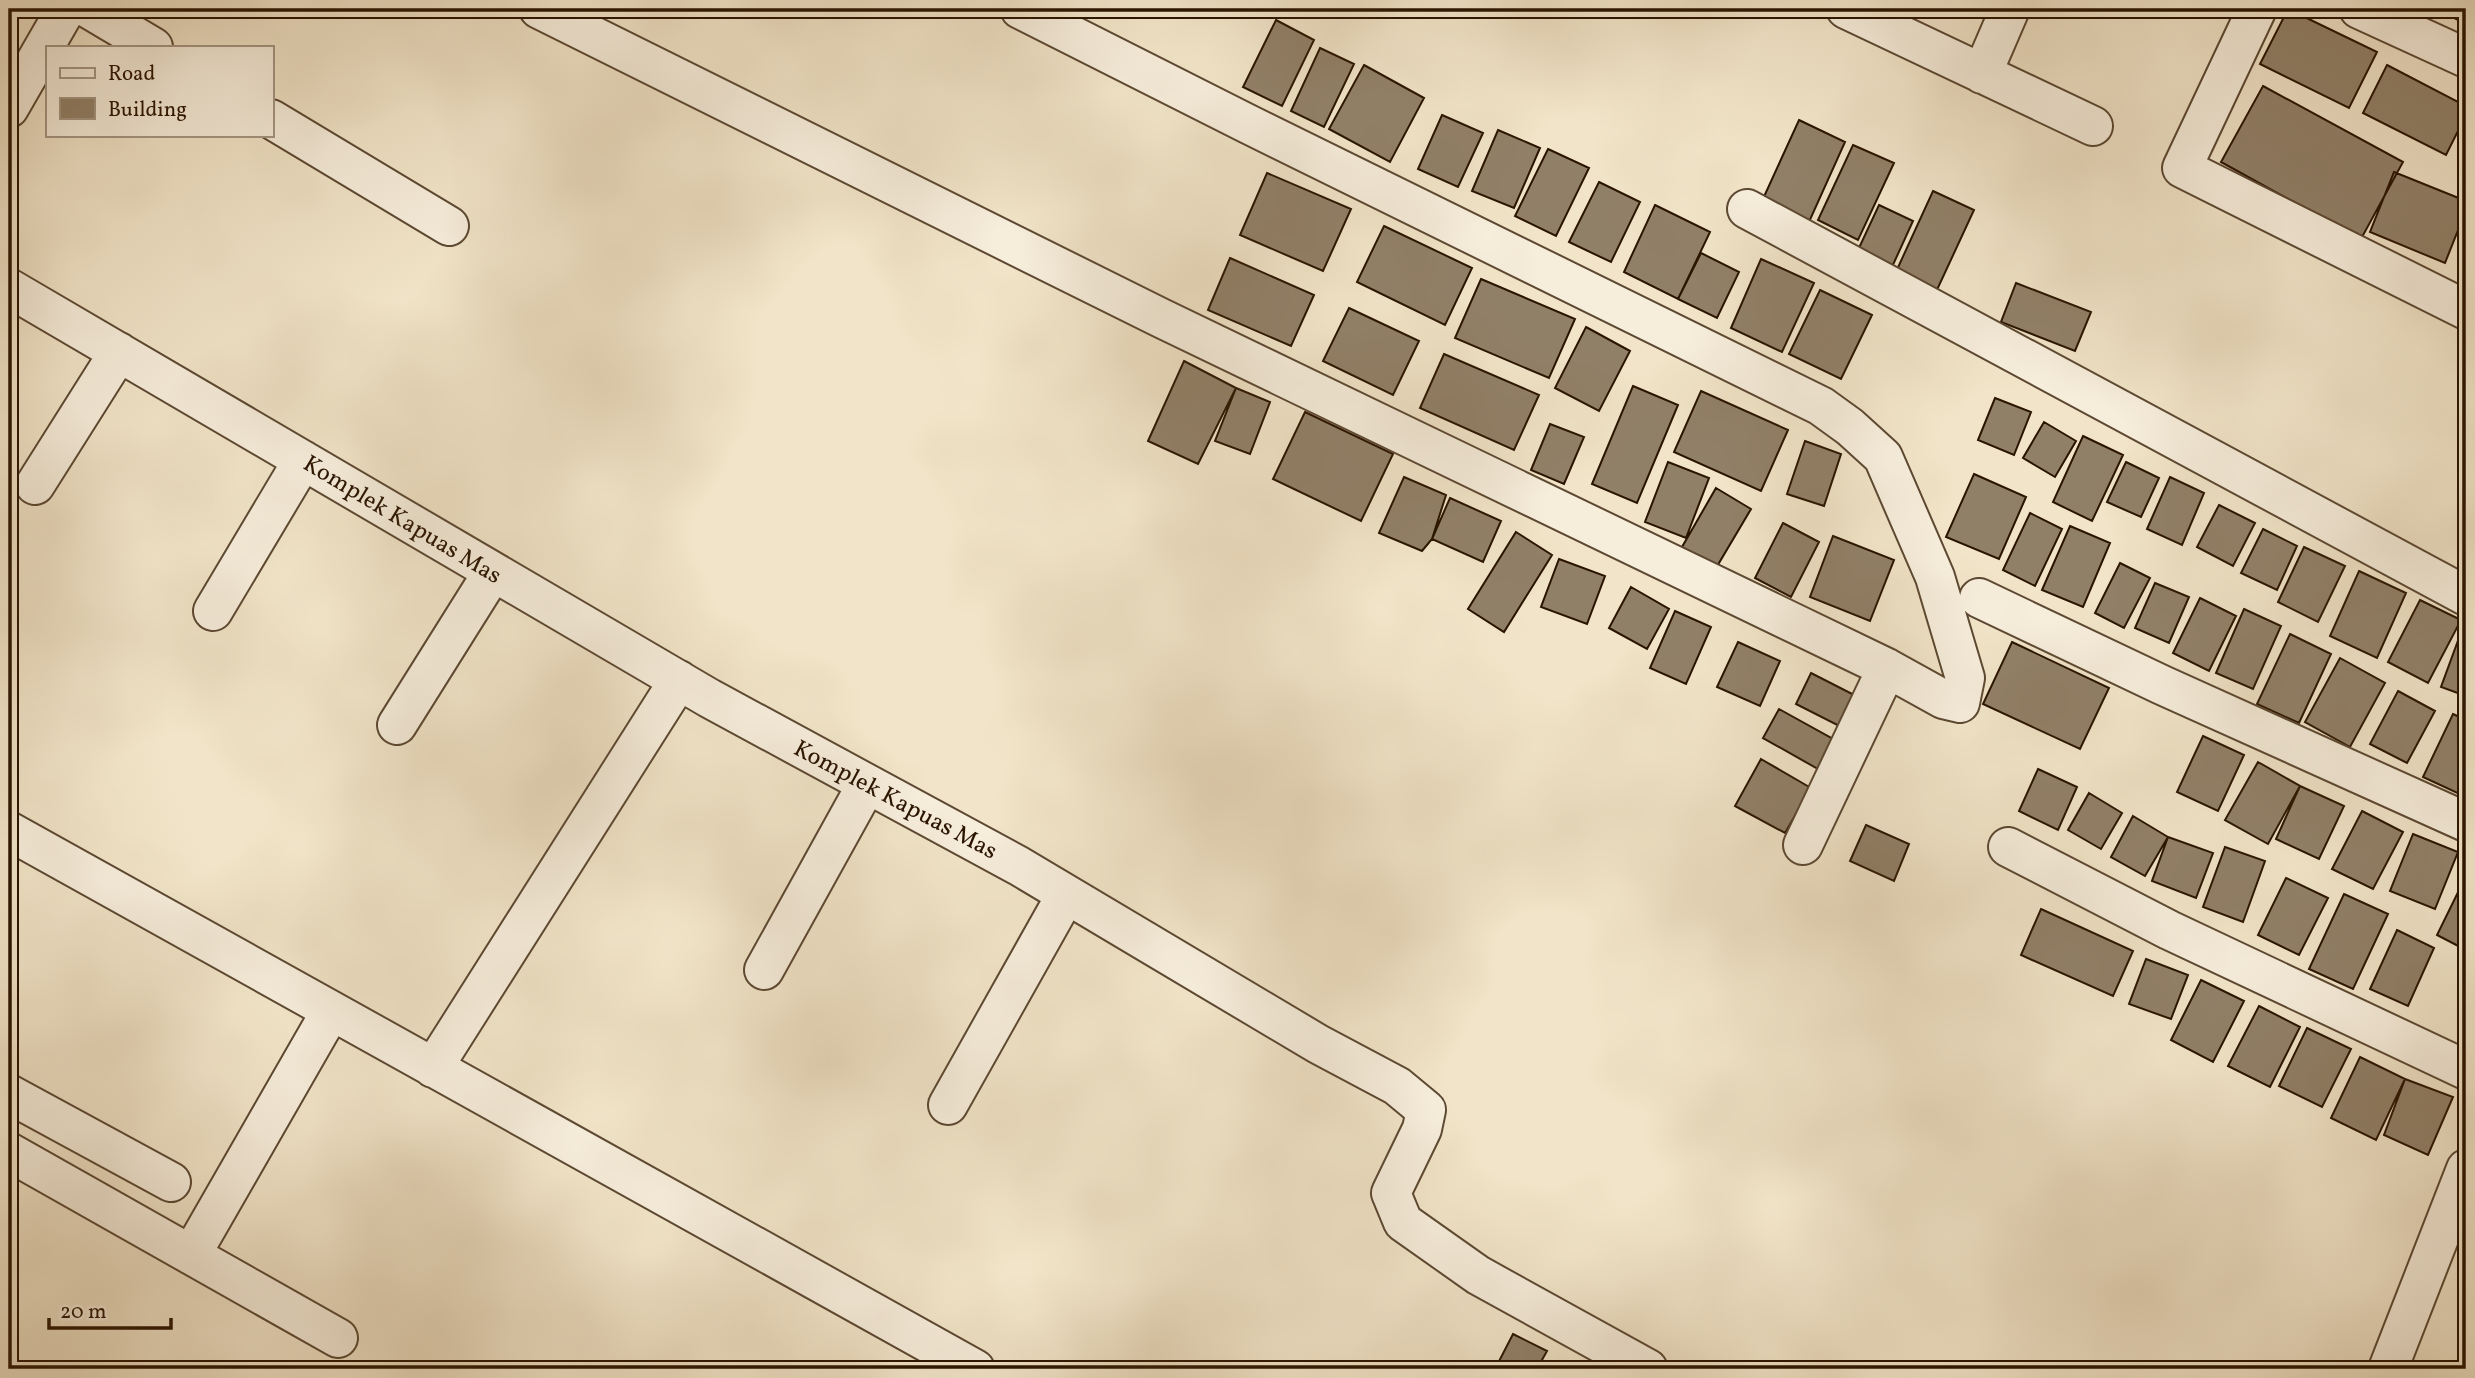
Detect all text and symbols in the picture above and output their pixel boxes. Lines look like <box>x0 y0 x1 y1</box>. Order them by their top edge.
legend <box>46 46 273 136</box>
text: Road <box>108 60 155 89</box>
text: Building <box>108 96 187 125</box>
street label: Komplek Kapuas Mas <box>296 448 508 594</box>
street label: Komplek Kapuas Mas <box>787 733 1003 869</box>
scale bar <box>49 1287 172 1331</box>
text: 20 m <box>60 1298 106 1327</box>

